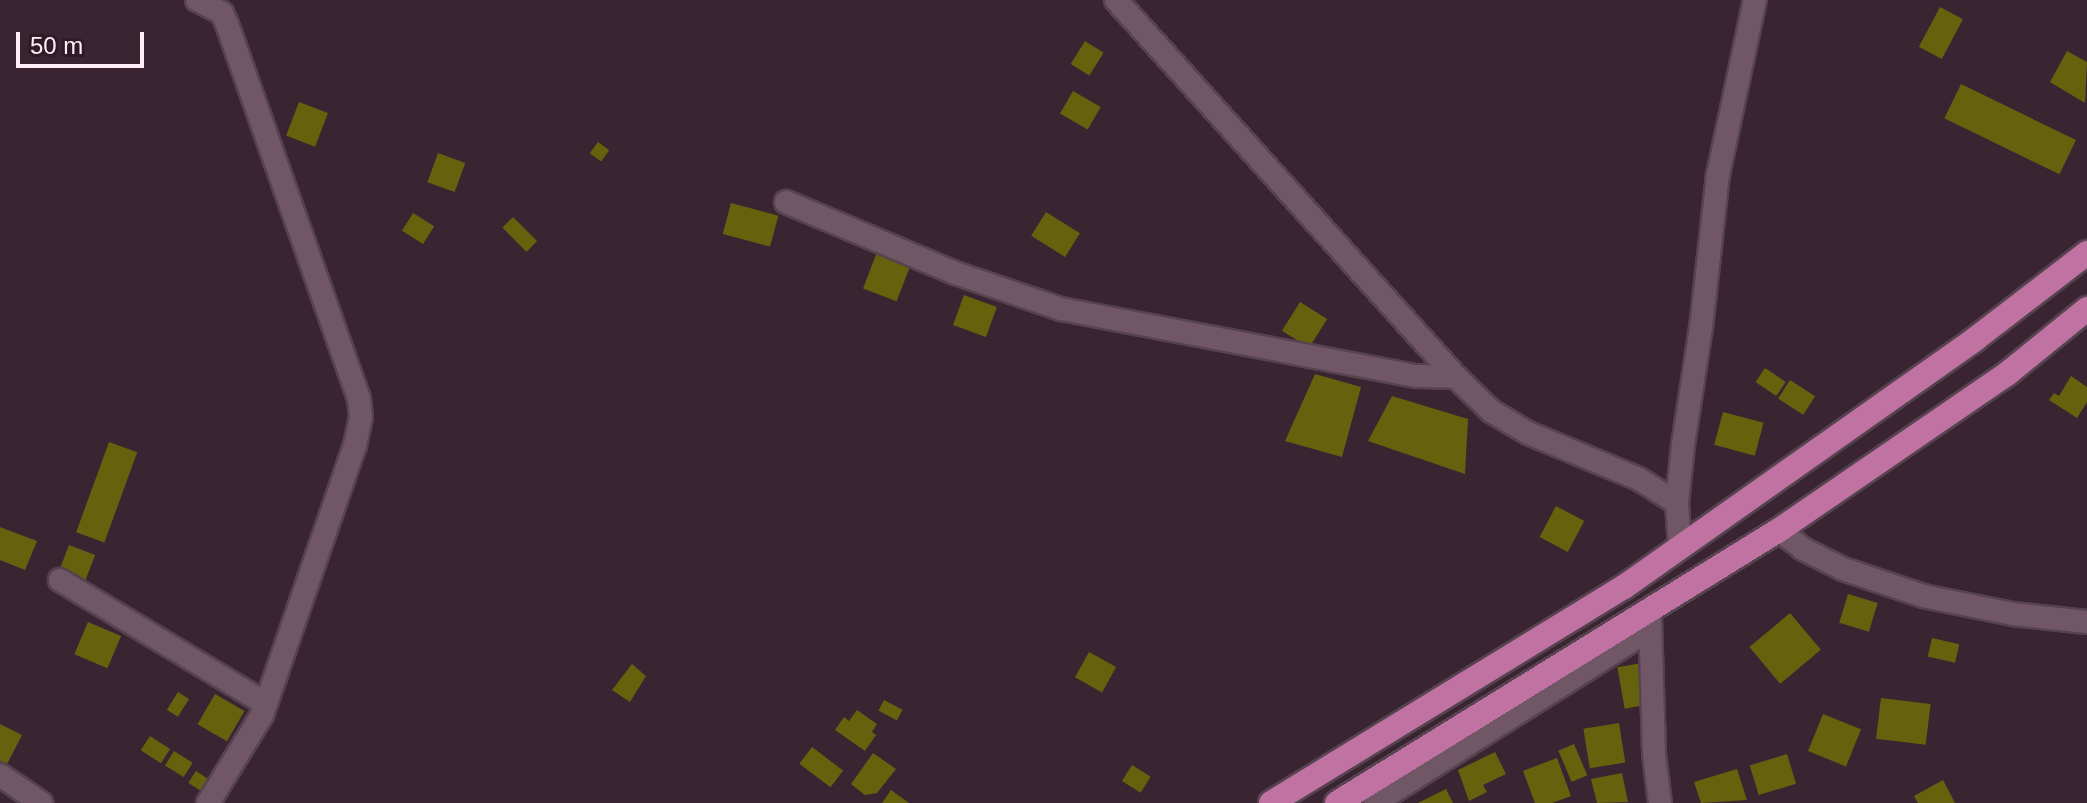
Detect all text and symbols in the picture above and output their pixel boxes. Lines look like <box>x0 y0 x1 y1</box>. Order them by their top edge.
scale bar <box>20 16 148 66</box>
text: 50 m <box>30 32 83 59</box>

